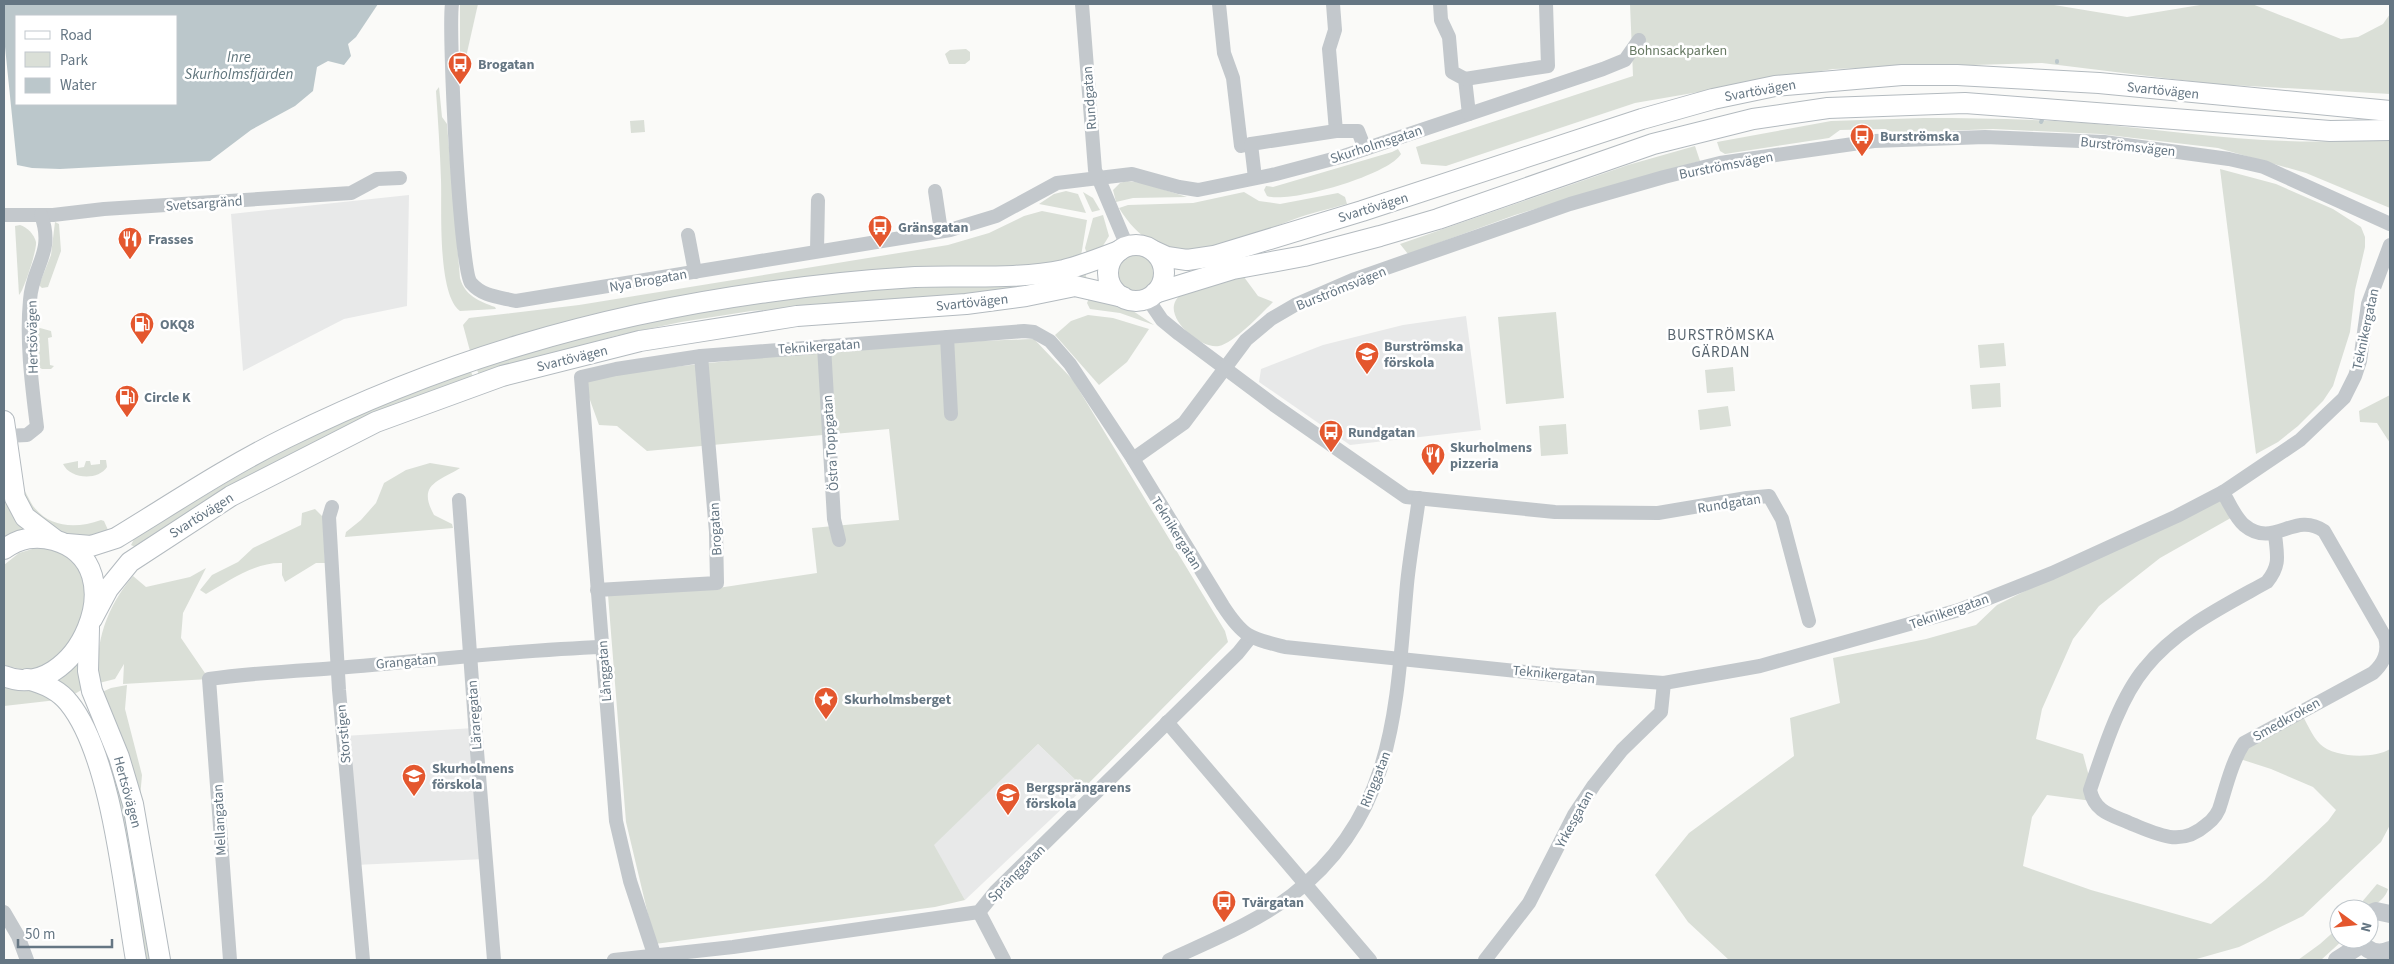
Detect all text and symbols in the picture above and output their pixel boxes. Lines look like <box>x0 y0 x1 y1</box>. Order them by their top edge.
legend <box>15 15 178 105</box>
text: Road <box>60 25 92 46</box>
park label: Bohnsackparken <box>1629 41 1727 61</box>
water label: Inre Skurholmsfjärden <box>185 47 294 85</box>
text: Park <box>60 50 89 71</box>
bus stop icon: Brogatan <box>447 51 473 85</box>
place label: Brogatan <box>478 55 534 75</box>
street label: Rundgatan <box>1078 65 1102 130</box>
text: Water <box>60 75 97 96</box>
street label: Svartövägen <box>1723 75 1798 107</box>
street label: Svartövägen <box>2126 77 2200 105</box>
street label: Skurholmsgatan <box>1328 121 1425 169</box>
bus stop icon: Burströmska <box>1849 123 1875 157</box>
place label: Burströmska <box>1880 127 1959 147</box>
street label: Burströmsvägen <box>2079 132 2176 162</box>
street label: Burströmsvägen <box>1677 147 1775 185</box>
street label: Svartövägen <box>1336 188 1411 228</box>
street label: Svetsargränd <box>165 191 243 217</box>
bus stop icon: Gränsgatan <box>867 214 893 248</box>
place label: Gränsgatan <box>898 218 969 238</box>
restaurant icon: Frasses <box>117 226 143 260</box>
place label: Frasses <box>148 230 193 250</box>
street label: Burströmsvägen <box>1293 262 1389 316</box>
street label: Nya Brogatan <box>608 264 689 298</box>
street label: Teknikergatan <box>2348 287 2384 372</box>
street label: Svartövägen <box>935 289 1009 317</box>
street label: Hertsövägen <box>22 300 44 374</box>
fuel station icon: OKQ8 <box>129 311 155 345</box>
place label: OKQ8 <box>160 315 195 335</box>
district label: BURSTRÖMSKA GÄRDAN <box>1667 325 1775 363</box>
street label: Teknikergatan <box>777 334 861 360</box>
place label: Burströmska förskola <box>1384 337 1463 373</box>
street label: Svartövägen <box>535 340 610 377</box>
school or university icon: Burströmska förskola <box>1354 341 1380 375</box>
fuel station icon: Circle K <box>114 384 140 418</box>
place label: Circle K <box>144 388 191 408</box>
street label: Östra Toppgatan <box>818 394 844 492</box>
bus stop icon: Rundgatan <box>1318 419 1344 453</box>
place label: Rundgatan <box>1348 423 1415 443</box>
place label: Skurholmens pizzeria <box>1450 438 1532 474</box>
restaurant icon: Skurholmens pizzeria <box>1420 442 1446 476</box>
street label: Svartövägen <box>165 488 238 544</box>
street label: Rundgatan <box>1696 489 1762 519</box>
street label: Teknikergatan <box>1146 493 1207 574</box>
street label: Brogatan <box>705 502 727 556</box>
street label: Teknikergatan <box>1907 589 1992 635</box>
street label: Långgatan <box>593 640 617 702</box>
street label: Grangatan <box>375 649 437 675</box>
street label: Teknikergatan <box>1512 661 1596 689</box>
street label: Läraregatan <box>463 679 487 750</box>
place icon: Skurholmsberget <box>813 686 839 720</box>
place label: Skurholmsberget <box>844 690 952 710</box>
street label: Smedkroken <box>2249 693 2324 747</box>
street label: Storstigen <box>331 703 357 764</box>
street label: Ringgatan <box>1356 748 1396 810</box>
street label: Hertsövägen <box>108 754 146 830</box>
place label: Skurholmens förskola <box>432 759 514 795</box>
school or university icon: Skurholmens förskola <box>401 763 427 797</box>
place label: Bergsprängarens förskola <box>1026 778 1131 814</box>
school or university icon: Bergsprängarens förskola <box>995 782 1021 816</box>
street label: Mellangatan <box>208 784 232 856</box>
street label: Yrkesgatan <box>1550 787 1599 853</box>
street label: Spränggatan <box>983 840 1050 907</box>
bus stop icon: Tvärgatan <box>1211 889 1237 923</box>
place label: Tvärgatan <box>1242 893 1304 913</box>
north arrow <box>2329 899 2379 949</box>
scale bar <box>18 916 111 948</box>
text: N <box>2355 920 2376 934</box>
text: 50 m <box>25 924 55 945</box>

